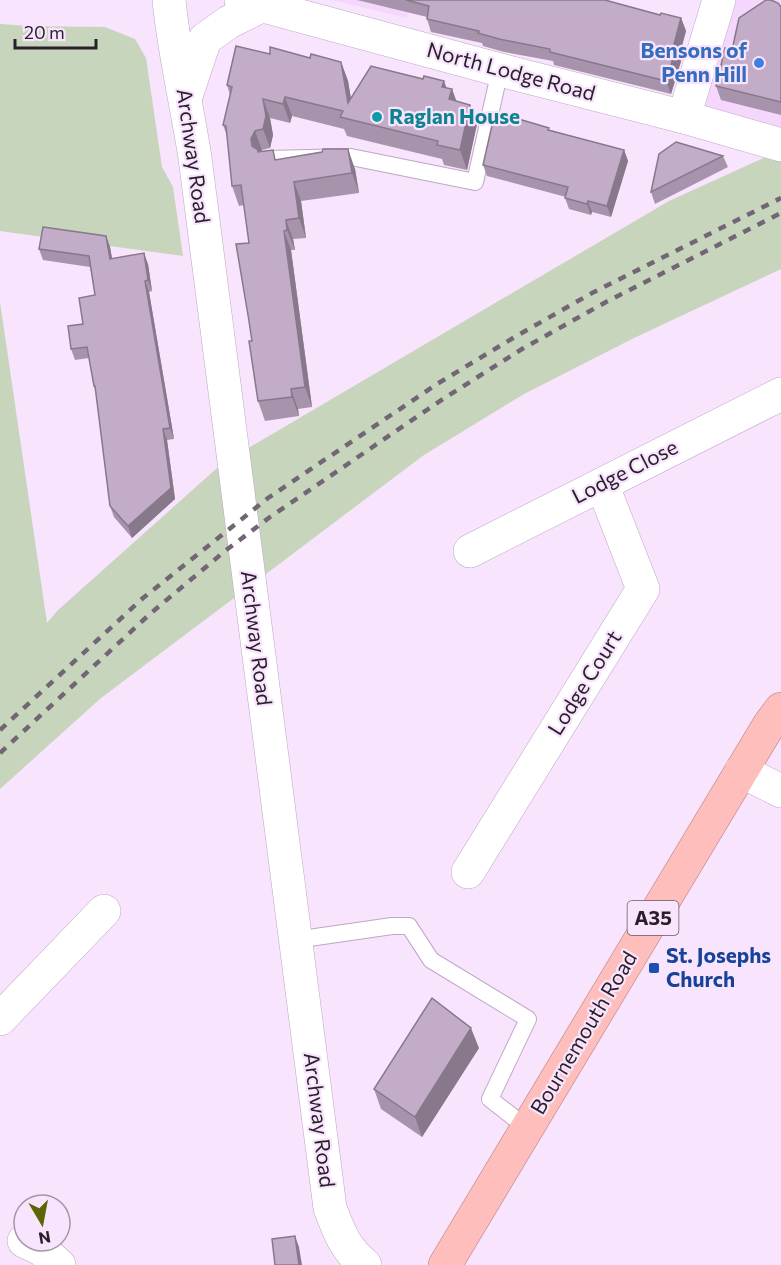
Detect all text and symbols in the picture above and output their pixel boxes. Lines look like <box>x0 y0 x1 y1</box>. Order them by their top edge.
scale bar <box>15 12 96 50</box>
text: 20 m <box>24 21 65 43</box>
street label: North Lodge Road <box>424 36 598 105</box>
place label: Bensons of Penn Hill <box>641 37 747 86</box>
marker: Bensons of Penn Hill <box>752 56 766 70</box>
street label: Archway Road <box>173 87 216 225</box>
place label: Raglan House <box>389 103 520 128</box>
marker: Raglan House <box>370 110 384 124</box>
street label: Lodge Close <box>567 433 682 508</box>
street label: Archway Road <box>237 569 278 707</box>
street label: Lodge Court <box>542 625 626 739</box>
road number: A35 <box>628 901 678 935</box>
place label: St. Josephs Church <box>666 942 771 991</box>
street label: Bournemouth Road <box>524 946 641 1118</box>
marker: St. Josephs Church <box>647 961 661 975</box>
street label: Archway Road <box>300 1051 341 1189</box>
north arrow <box>12 1193 72 1253</box>
text: N <box>37 1228 52 1249</box>

